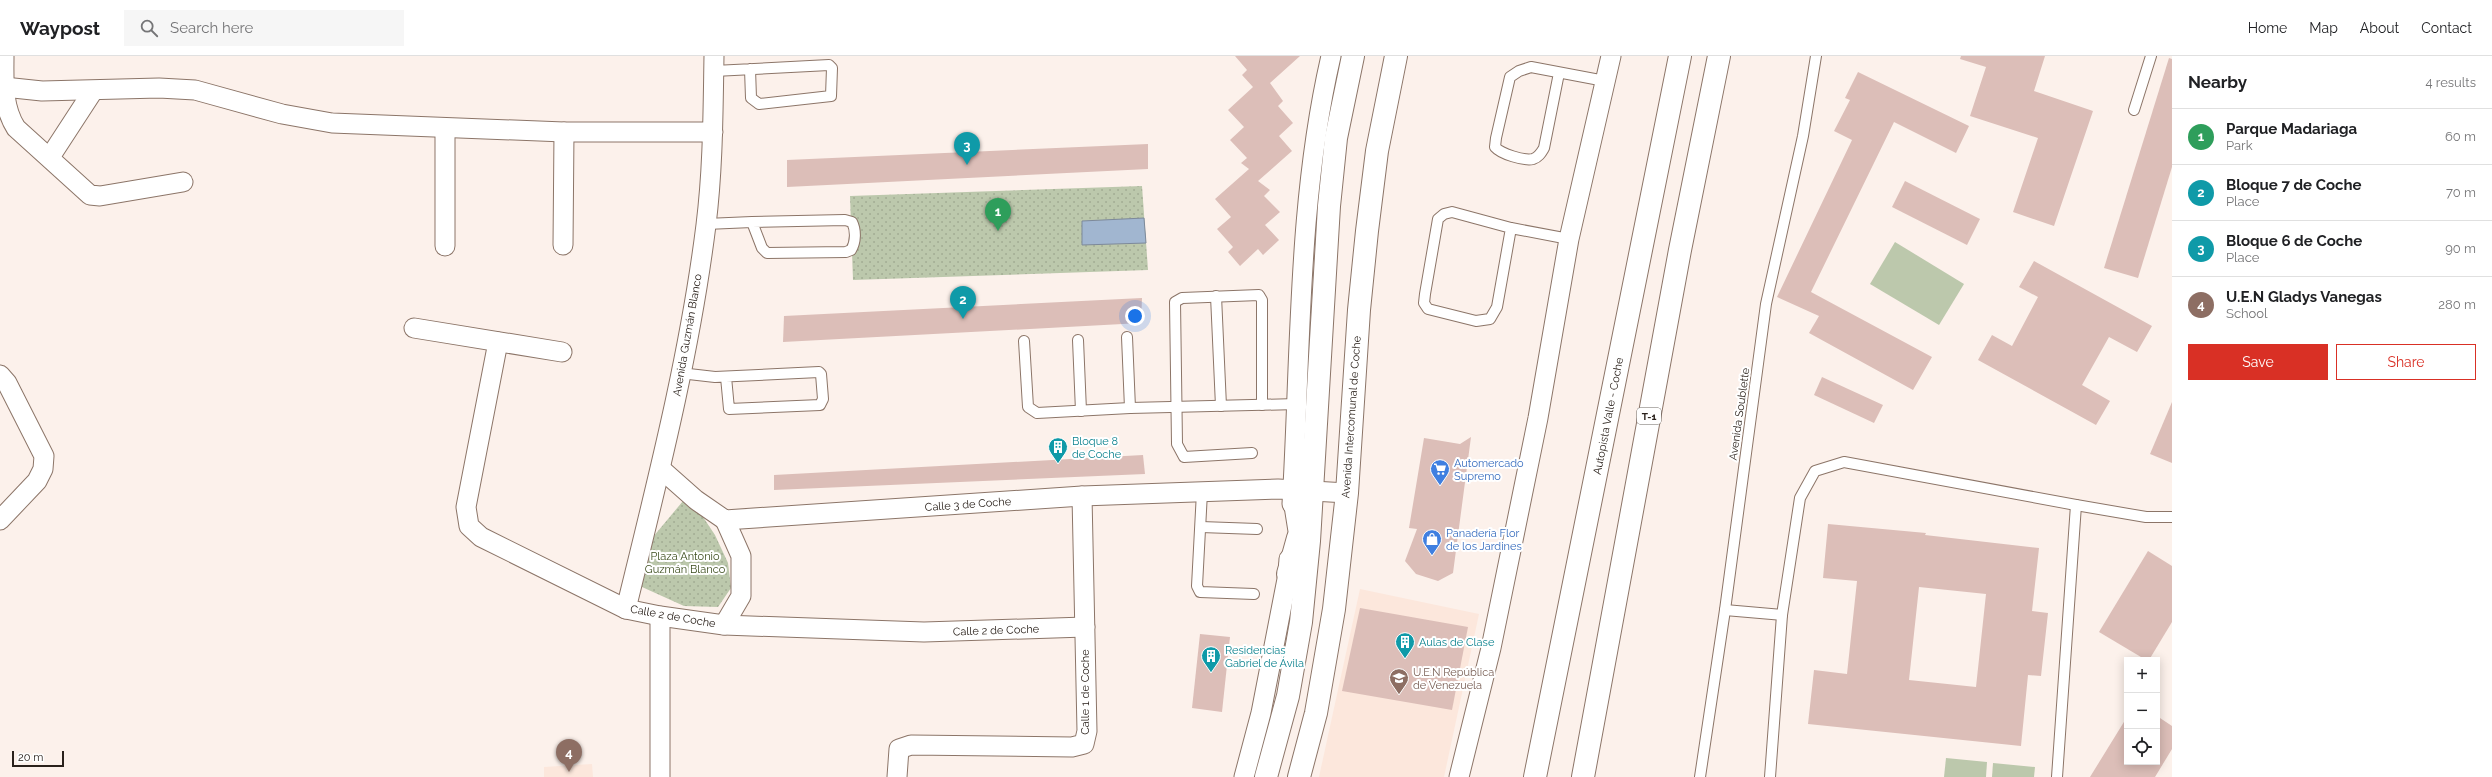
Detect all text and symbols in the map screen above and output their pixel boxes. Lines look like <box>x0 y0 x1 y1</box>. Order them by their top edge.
search box <box>124 10 404 46</box>
text: Waypost <box>20 17 100 39</box>
icon: search <box>138 17 160 39</box>
text: Search here <box>170 19 253 37</box>
text: Home <box>2248 20 2287 36</box>
text: Map <box>2309 20 2338 36</box>
text: About <box>2360 20 2399 36</box>
text: Contact <box>2421 20 2472 36</box>
text: Nearby <box>2188 72 2247 92</box>
text: 4 results <box>2425 75 2476 90</box>
text: Parque Madariaga <box>2226 120 2357 138</box>
text: 1 <box>2198 129 2204 144</box>
text: 60 m <box>2445 129 2476 144</box>
pin: 3 <box>954 132 980 165</box>
text: Park <box>2226 138 2253 153</box>
text: Bloque 7 de Coche <box>2226 176 2362 194</box>
text: 2 <box>2197 185 2205 200</box>
text: 70 m <box>2446 185 2476 200</box>
text: Place <box>2226 194 2259 209</box>
pin: 1 <box>985 198 1011 231</box>
text: Bloque 6 de Coche <box>2226 232 2362 250</box>
text: 3 <box>2197 241 2205 256</box>
text: 90 m <box>2445 241 2476 256</box>
text: Place <box>2226 250 2259 265</box>
street label: Avenida Guzmán Blanco <box>670 272 705 397</box>
pin: 2 <box>950 286 976 319</box>
text: U.E.N Gladys Vanegas <box>2226 288 2382 306</box>
text: 4 <box>2197 297 2205 312</box>
text: 280 m <box>2438 297 2476 312</box>
your location <box>1125 306 1145 326</box>
text: School <box>2226 306 2268 321</box>
street label: Avenida Intercomunal de Coche <box>1339 335 1364 499</box>
button: Save <box>2188 344 2328 380</box>
button: Share <box>2336 344 2476 380</box>
street label: Autopista Valle - Coche <box>1591 356 1626 476</box>
street label: Avenida Soublette <box>1727 366 1753 461</box>
road number: T-1 <box>1637 408 1661 424</box>
place label: Bloque 8 de Coche <box>1072 435 1122 461</box>
building icon: Bloque 8 de Coche <box>1047 436 1069 464</box>
place label: Automercado Supremo <box>1454 457 1524 483</box>
supermarket icon: Automercado Supremo <box>1429 458 1451 486</box>
street label: Calle 3 de Coche <box>924 495 1012 514</box>
place label: Panadería Flor de los Jardines <box>1446 527 1522 553</box>
shop icon: Panadería Flor de los Jardines <box>1421 528 1443 556</box>
park label: Plaza Antonio Guzmán Blanco <box>645 550 726 576</box>
street label: Calle 2 de Coche <box>629 603 717 630</box>
street label: Calle 2 de Coche <box>953 622 1040 639</box>
building icon: Aulas de Clase <box>1394 631 1416 659</box>
place label: Aulas de Clase <box>1419 636 1495 649</box>
place label: Residencias Gabriel de Ávila <box>1225 644 1304 670</box>
building icon: Residencias Gabriel de Ávila <box>1200 645 1222 673</box>
street label: Calle 1 de Coche <box>1079 649 1092 735</box>
map controls <box>2124 657 2160 765</box>
button: + <box>2124 657 2160 693</box>
place label: U.E.N República de Venezuela <box>1413 666 1494 692</box>
school or university icon: U.E.N República de Venezuela <box>1388 667 1410 695</box>
button: − <box>2124 693 2160 729</box>
button: locate <box>2124 729 2160 765</box>
pin: 4 <box>556 739 582 772</box>
scale bar <box>12 749 64 768</box>
text: 20 m <box>18 751 43 764</box>

